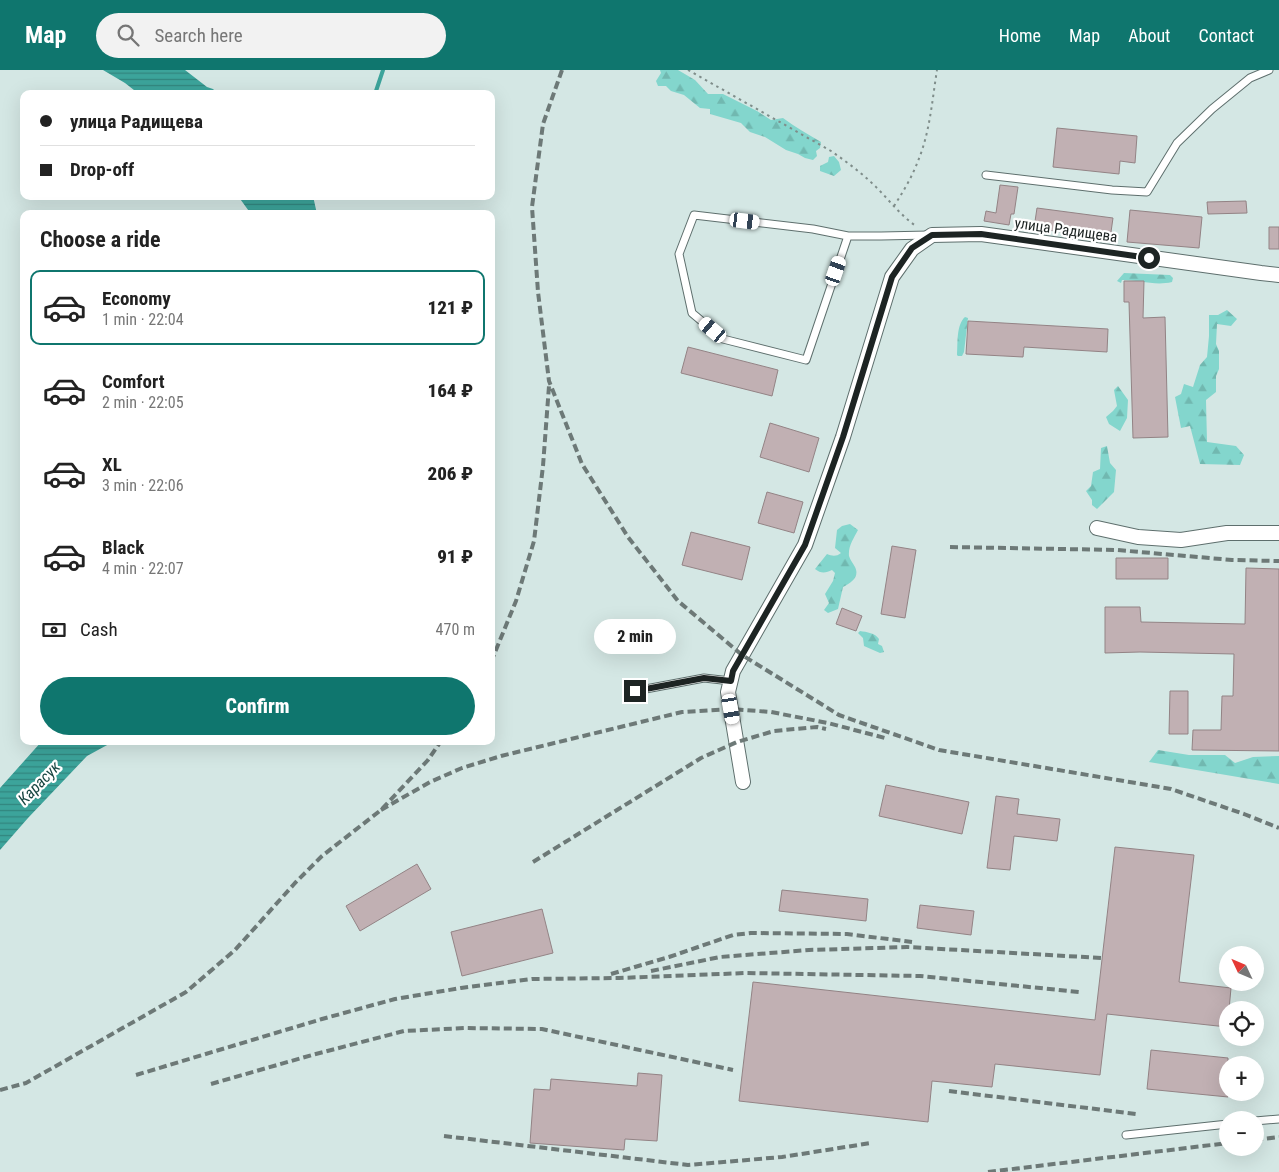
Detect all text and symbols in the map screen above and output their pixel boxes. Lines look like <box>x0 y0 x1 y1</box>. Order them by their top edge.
search box <box>96 13 446 58</box>
text: Map <box>25 21 66 49</box>
icon: search <box>114 21 142 49</box>
text: Search here <box>154 24 243 47</box>
text: Home <box>999 25 1041 46</box>
text: Map <box>1069 25 1100 46</box>
text: About <box>1128 25 1170 46</box>
text: Contact <box>1198 25 1254 46</box>
text: улица Радищева <box>70 110 203 133</box>
text: Drop-off <box>70 158 134 181</box>
car <box>729 212 760 230</box>
street label: улица Радищева <box>1013 214 1119 246</box>
text: Choose a ride <box>40 227 161 252</box>
route start <box>1138 247 1160 269</box>
car <box>824 254 847 288</box>
icon: car <box>42 285 87 330</box>
text: Economy <box>102 287 171 310</box>
text: 121 ₽ <box>428 296 473 319</box>
text: 1 min · 22:04 <box>102 310 184 329</box>
car <box>696 315 729 345</box>
icon: car <box>42 368 87 413</box>
text: Comfort <box>102 370 165 393</box>
text: 164 ₽ <box>428 379 473 402</box>
text: 2 min · 22:05 <box>102 393 184 412</box>
icon: car <box>42 451 87 496</box>
text: XL <box>102 453 122 476</box>
text: 206 ₽ <box>428 462 473 485</box>
text: 3 min · 22:06 <box>102 476 184 495</box>
icon: car <box>42 534 87 579</box>
text: Black <box>102 536 144 559</box>
text: 91 ₽ <box>437 545 473 568</box>
text: 4 min · 22:07 <box>102 559 184 578</box>
icon: cash <box>40 616 68 644</box>
text: Cash <box>80 618 118 641</box>
callout: 2 min <box>594 618 676 654</box>
text: 470 m <box>436 620 475 639</box>
text: 2 min <box>617 627 653 646</box>
button: Confirm <box>40 677 475 735</box>
route end <box>624 680 646 702</box>
car <box>721 693 740 725</box>
water label: Карасук <box>14 757 64 808</box>
north arrow <box>1219 946 1264 991</box>
map controls <box>1219 946 1264 1156</box>
button: locate <box>1219 1001 1264 1046</box>
button: + <box>1219 1056 1264 1101</box>
button: − <box>1219 1111 1264 1156</box>

